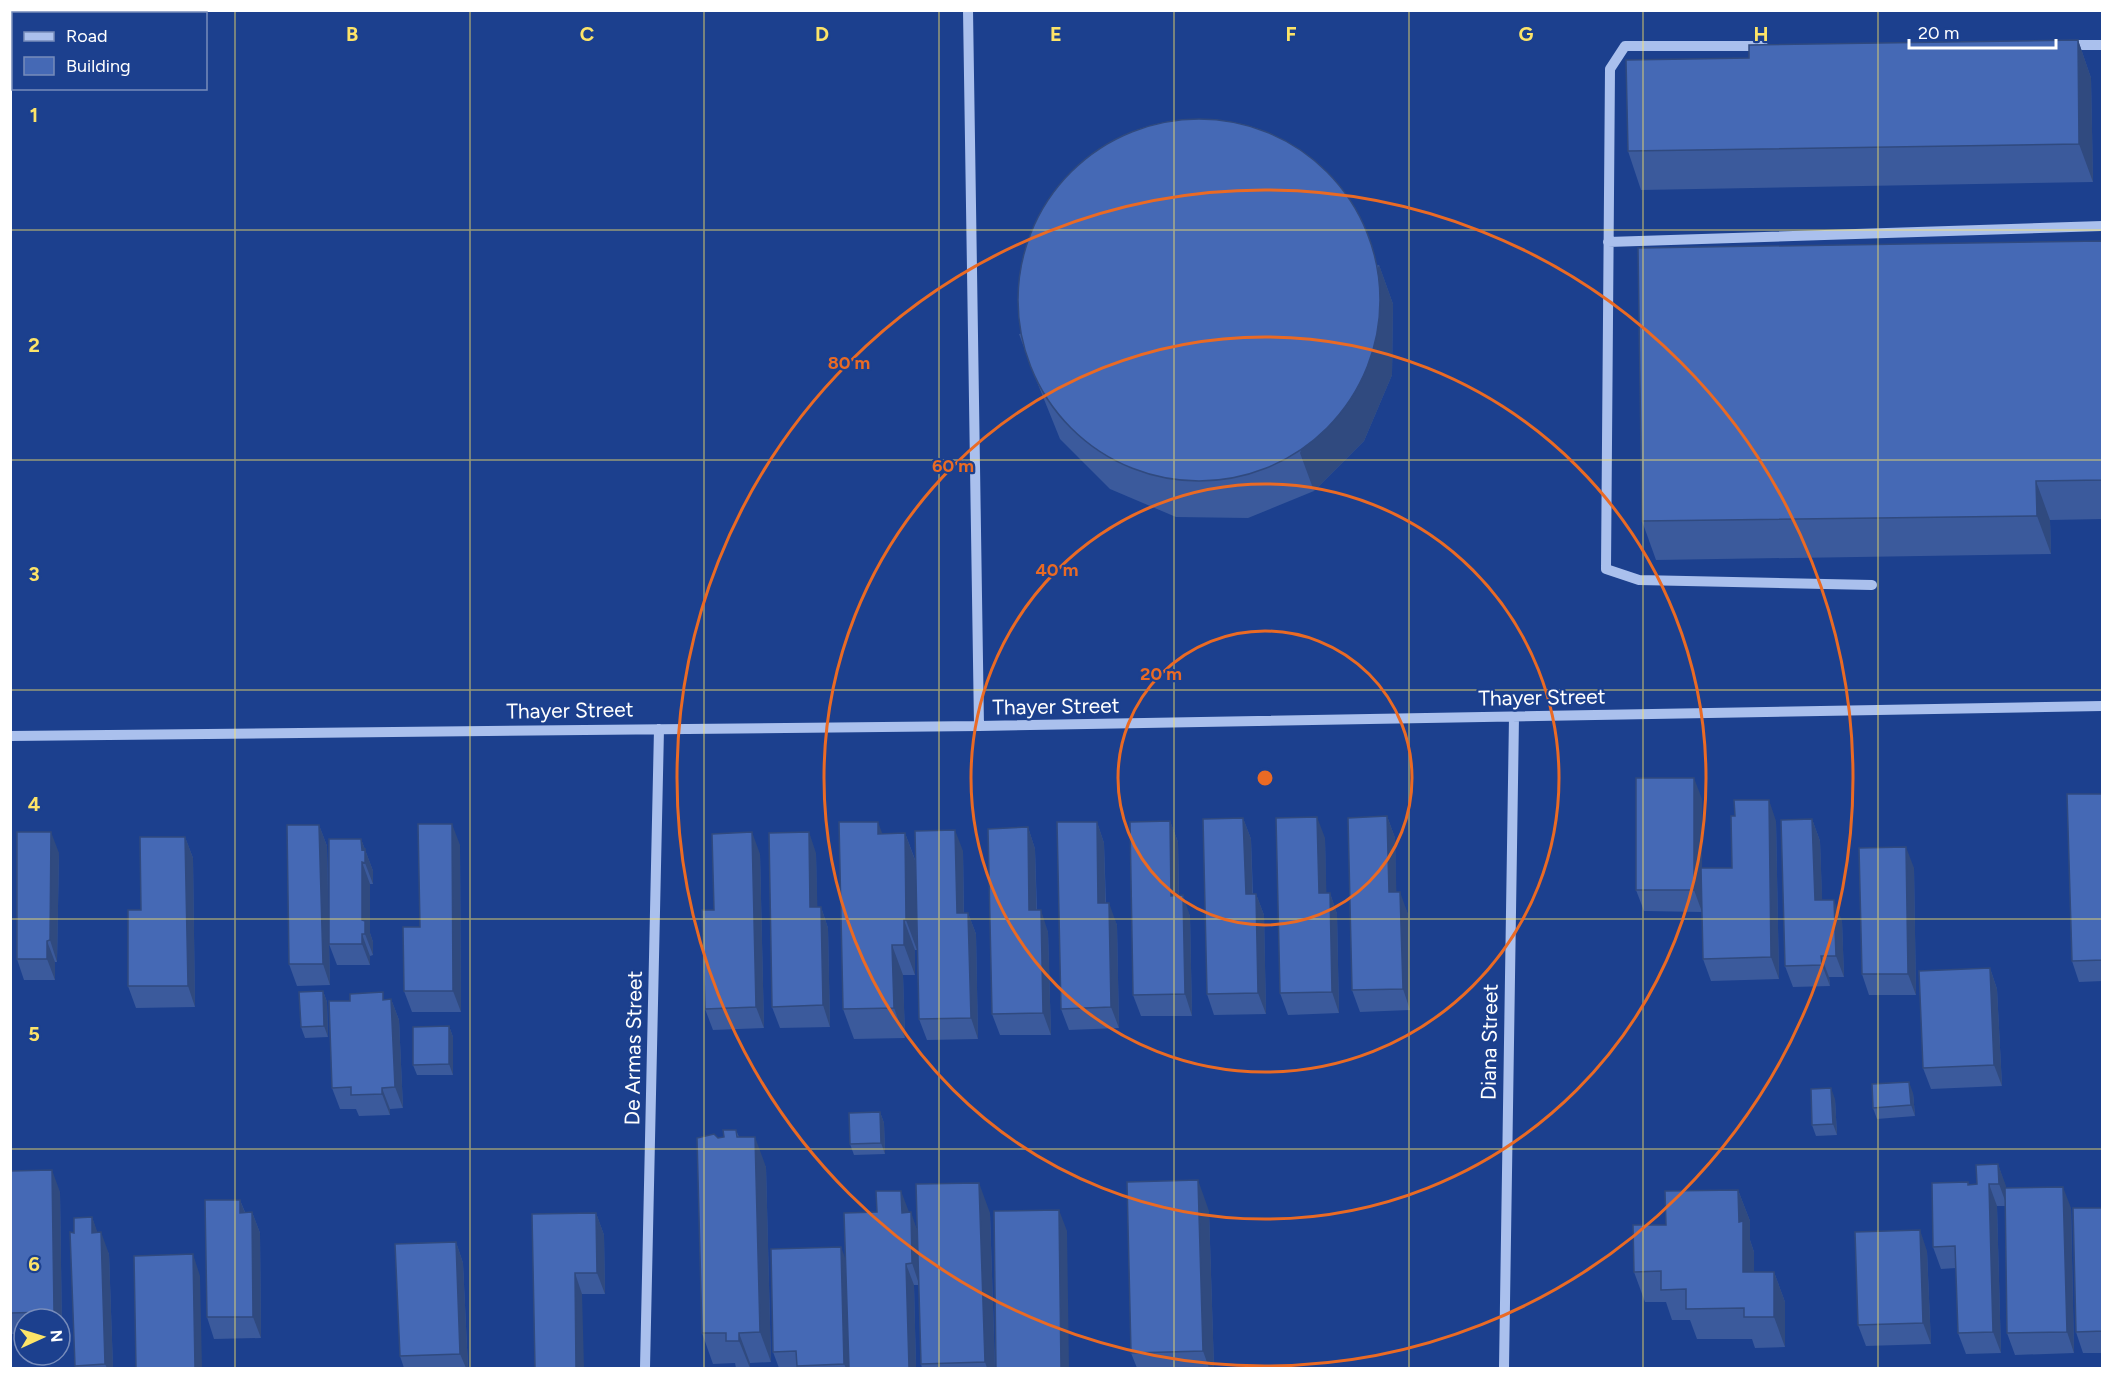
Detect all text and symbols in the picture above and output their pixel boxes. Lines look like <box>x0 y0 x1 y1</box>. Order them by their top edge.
legend <box>12 12 207 90</box>
scale bar <box>1909 12 2056 50</box>
text: B <box>346 22 358 46</box>
text: C <box>580 22 594 46</box>
text: D <box>815 22 829 46</box>
text: E <box>1050 22 1062 46</box>
text: F <box>1285 22 1297 46</box>
text: G <box>1519 22 1534 46</box>
text: H <box>1754 22 1769 46</box>
text: 20 m <box>1918 22 1959 44</box>
text: Road <box>66 25 107 47</box>
text: Building <box>66 55 131 77</box>
text: 1 <box>30 103 38 127</box>
text: 2 <box>28 333 40 357</box>
text: 80 m <box>828 352 870 374</box>
text: 60 m <box>932 455 974 477</box>
text: 40 m <box>1035 559 1079 581</box>
text: 3 <box>28 562 40 586</box>
text: 20 m <box>1140 663 1182 685</box>
street label: Thayer Street <box>1478 683 1606 711</box>
street label: Thayer Street <box>992 692 1120 720</box>
street label: Thayer Street <box>506 696 634 724</box>
centre of rings <box>1255 768 1275 788</box>
text: 4 <box>28 792 41 816</box>
street label: De Armas Street <box>619 970 647 1126</box>
street label: Diana Street <box>1475 984 1503 1100</box>
text: 5 <box>28 1022 40 1046</box>
text: 6 <box>28 1252 40 1276</box>
north arrow <box>12 1307 72 1367</box>
text: N <box>47 1329 66 1343</box>

